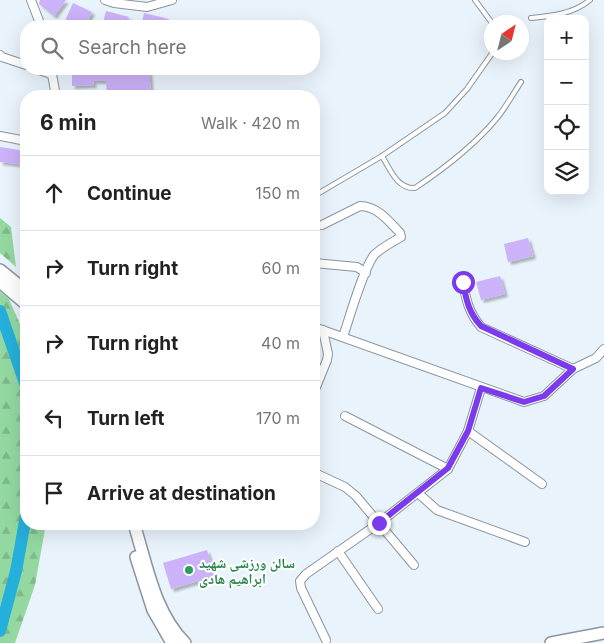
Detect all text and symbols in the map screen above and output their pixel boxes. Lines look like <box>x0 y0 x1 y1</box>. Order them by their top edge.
north arrow <box>484 15 529 60</box>
map controls <box>544 15 589 195</box>
button: + <box>544 15 589 60</box>
search box <box>20 20 320 75</box>
icon: search <box>38 34 66 62</box>
text: Search here <box>78 36 187 59</box>
button: − <box>544 60 589 105</box>
button: locate <box>544 105 589 150</box>
text: 6 min <box>40 110 97 135</box>
text: Walk · 420 m <box>201 113 300 133</box>
button: layers <box>544 150 589 195</box>
icon: ahead <box>40 179 68 207</box>
text: Continue <box>87 182 172 205</box>
text: 150 m <box>255 183 300 203</box>
icon: right <box>40 254 68 282</box>
text: Turn right <box>87 257 178 280</box>
text: 60 m <box>261 258 300 278</box>
route start <box>452 271 475 294</box>
icon: right <box>40 329 68 357</box>
text: Turn right <box>87 332 178 355</box>
text: 40 m <box>261 333 300 353</box>
icon: left <box>40 404 68 432</box>
text: Turn left <box>87 407 165 430</box>
text: 170 m <box>256 408 300 428</box>
icon: arrive <box>40 479 68 507</box>
text: Arrive at destination <box>87 482 276 505</box>
route end <box>368 512 391 535</box>
place label: سالن ورزشی شهید ابراهیم هادی <box>199 554 295 589</box>
marker: سالن ورزشی شهید ابراهیم هادی <box>183 564 195 576</box>

